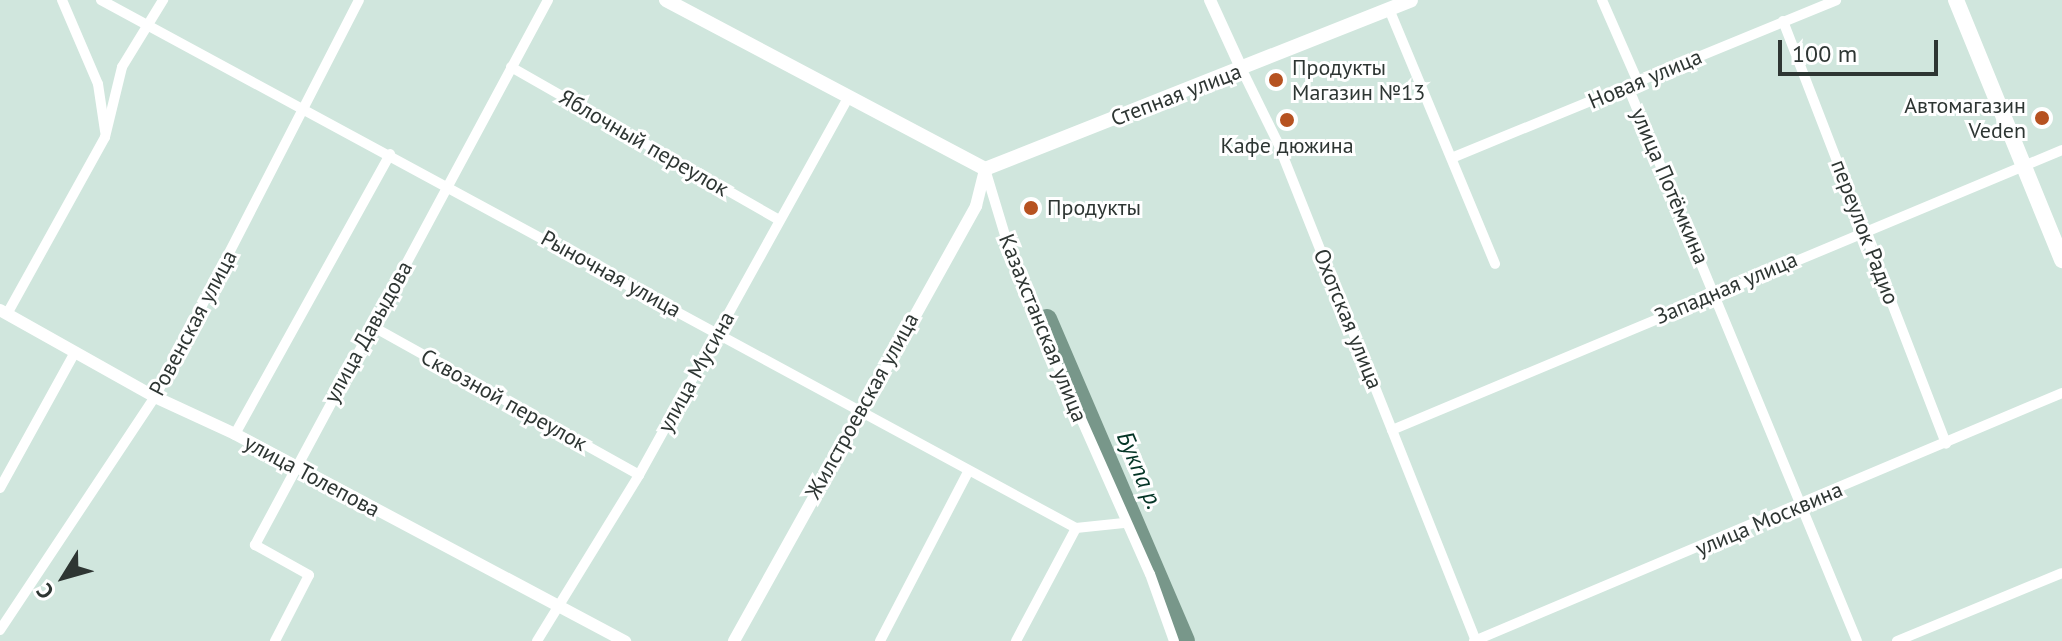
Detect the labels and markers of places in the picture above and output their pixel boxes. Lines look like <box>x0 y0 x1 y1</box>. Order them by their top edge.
place label: Продукты Магазин №13 <box>1292 54 1425 106</box>
marker: Продукты Магазин №13 <box>1267 71 1285 89</box>
place label: Автомагазин Veden <box>1904 92 2026 144</box>
marker: Автомагазин Veden <box>2033 109 2051 127</box>
marker: Кафе дюжина <box>1278 111 1296 129</box>
place label: Кафе дюжина <box>1220 133 1354 159</box>
place label: Продукты <box>1047 195 1141 221</box>
marker: Продукты <box>1022 199 1040 217</box>

